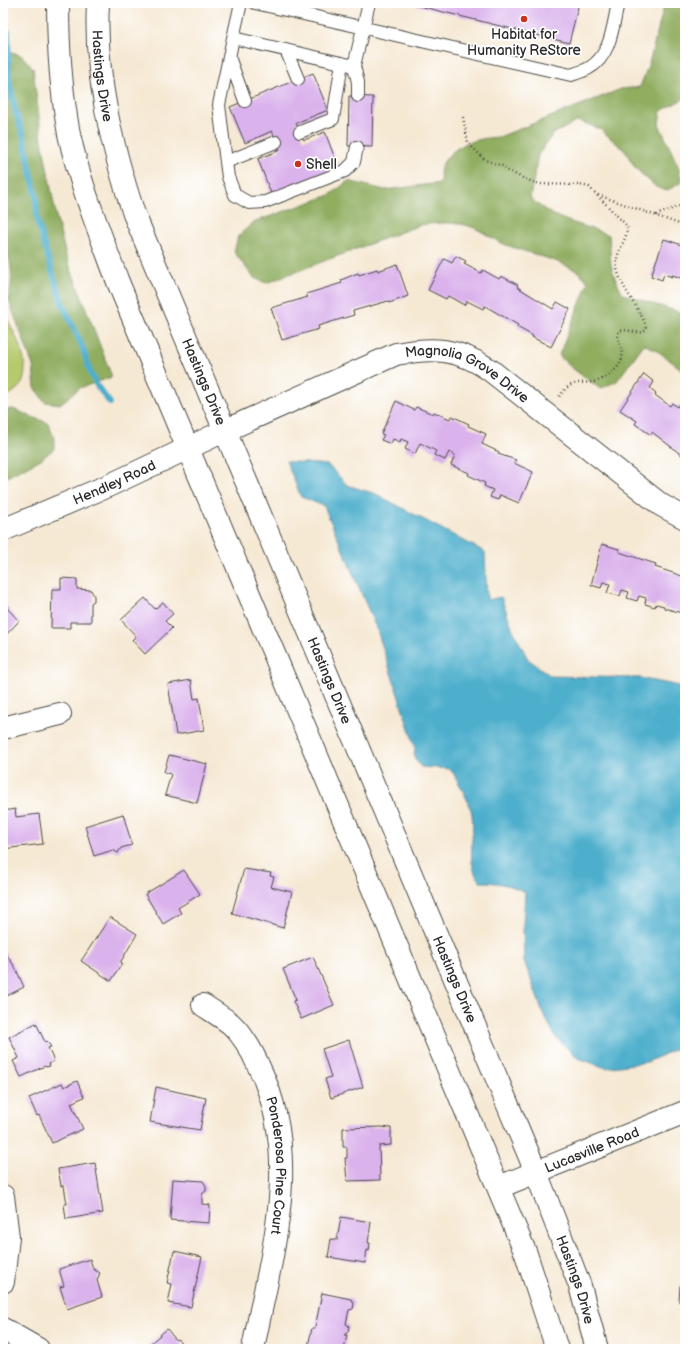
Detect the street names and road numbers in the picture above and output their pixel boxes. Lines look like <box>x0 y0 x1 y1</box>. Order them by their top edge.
street label: Hastings Drive <box>88 30 116 123</box>
street label: Hastings Drive <box>178 336 230 428</box>
street label: Magnolia Grove Drive <box>404 342 532 406</box>
street label: Hendley Road <box>71 457 158 509</box>
street label: Hastings Drive <box>304 635 355 726</box>
street label: Hastings Drive <box>429 933 480 1025</box>
street label: Ponderosa Pine Court <box>262 1095 289 1236</box>
street label: Lucasville Road <box>542 1123 642 1177</box>
street label: Hastings Drive <box>552 1233 598 1326</box>

